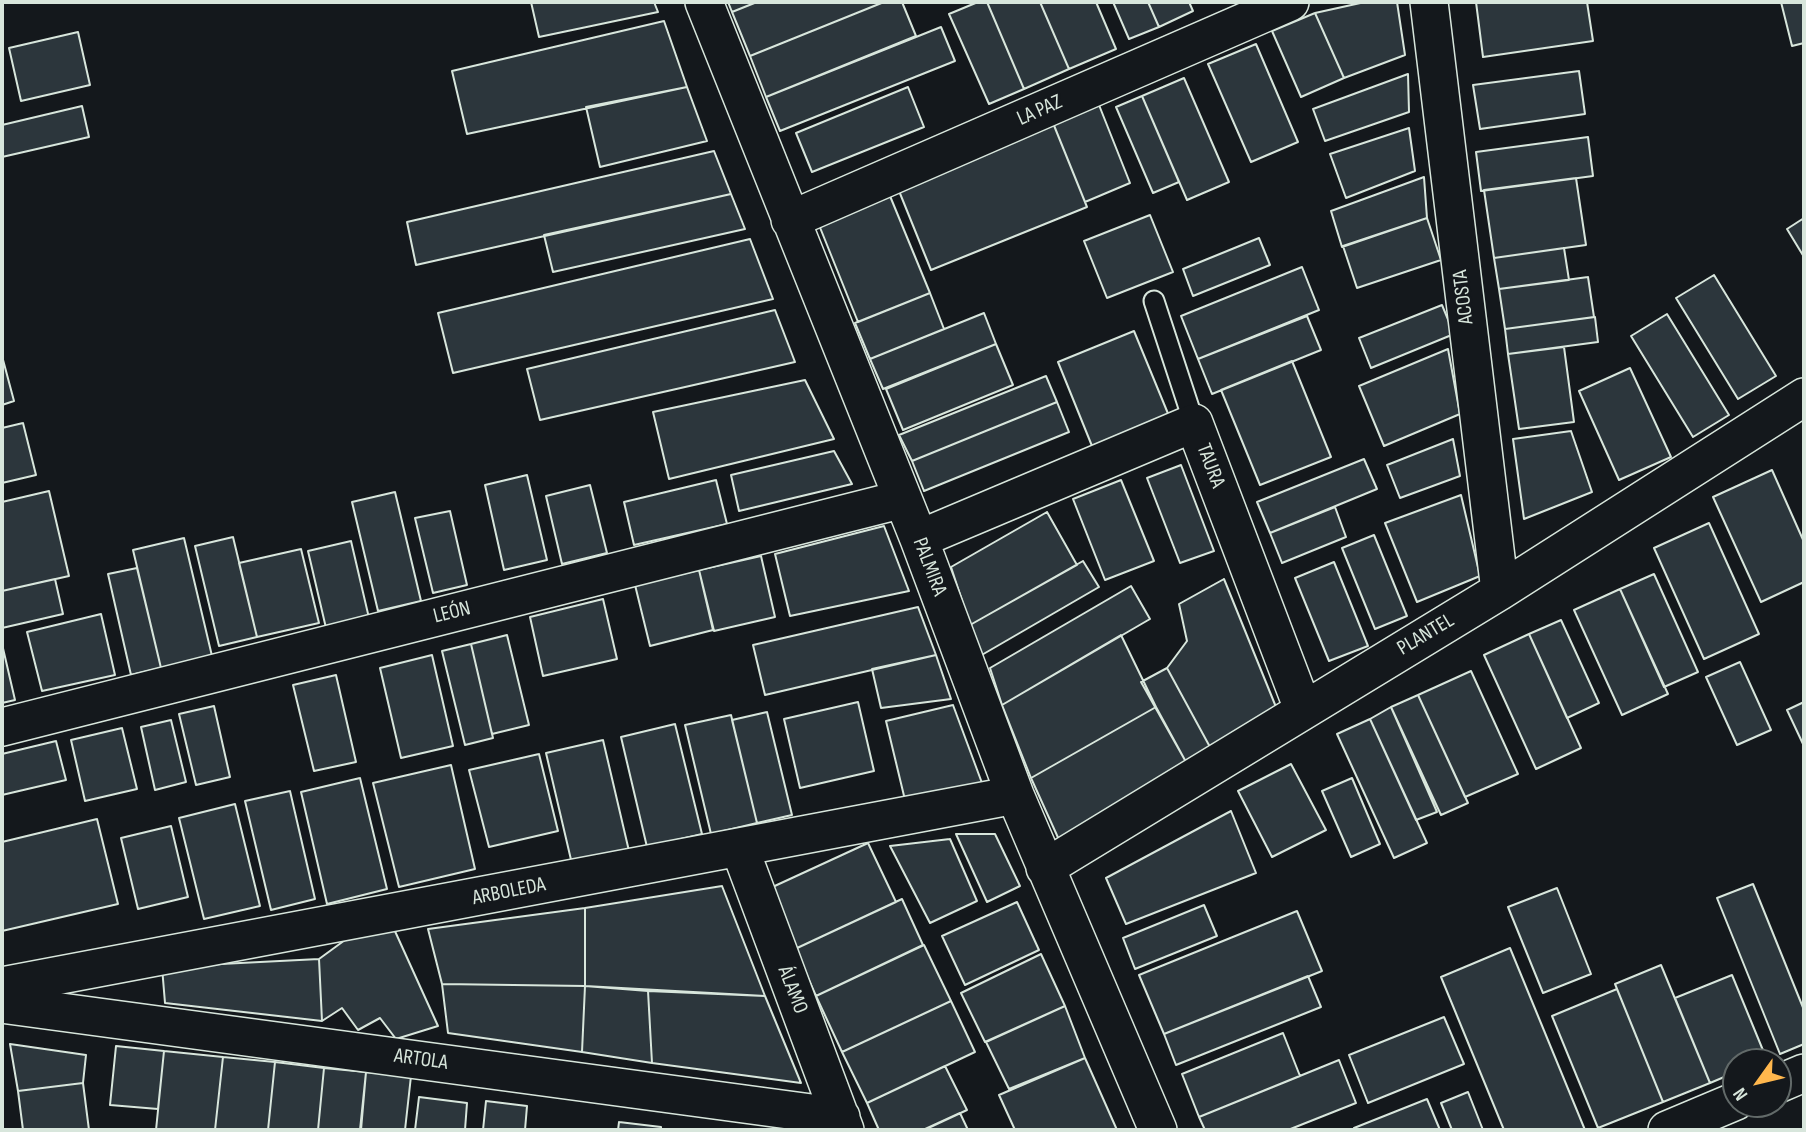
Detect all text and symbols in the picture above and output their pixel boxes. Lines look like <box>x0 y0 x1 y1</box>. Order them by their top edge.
street label: LA PAZ <box>1014 90 1066 132</box>
street label: ACOSTA <box>1448 268 1480 326</box>
street label: TAURA <box>1190 440 1230 492</box>
street label: PALMIRA <box>906 534 952 600</box>
street label: LEÓN <box>431 596 473 630</box>
street label: PLANTEL <box>1393 608 1459 662</box>
street label: ARBOLEDA <box>470 873 548 911</box>
street label: ÁLAMO <box>771 963 813 1017</box>
street label: ARTOLA <box>393 1044 449 1076</box>
north arrow <box>1722 1048 1792 1118</box>
text: N <box>1728 1083 1753 1105</box>

